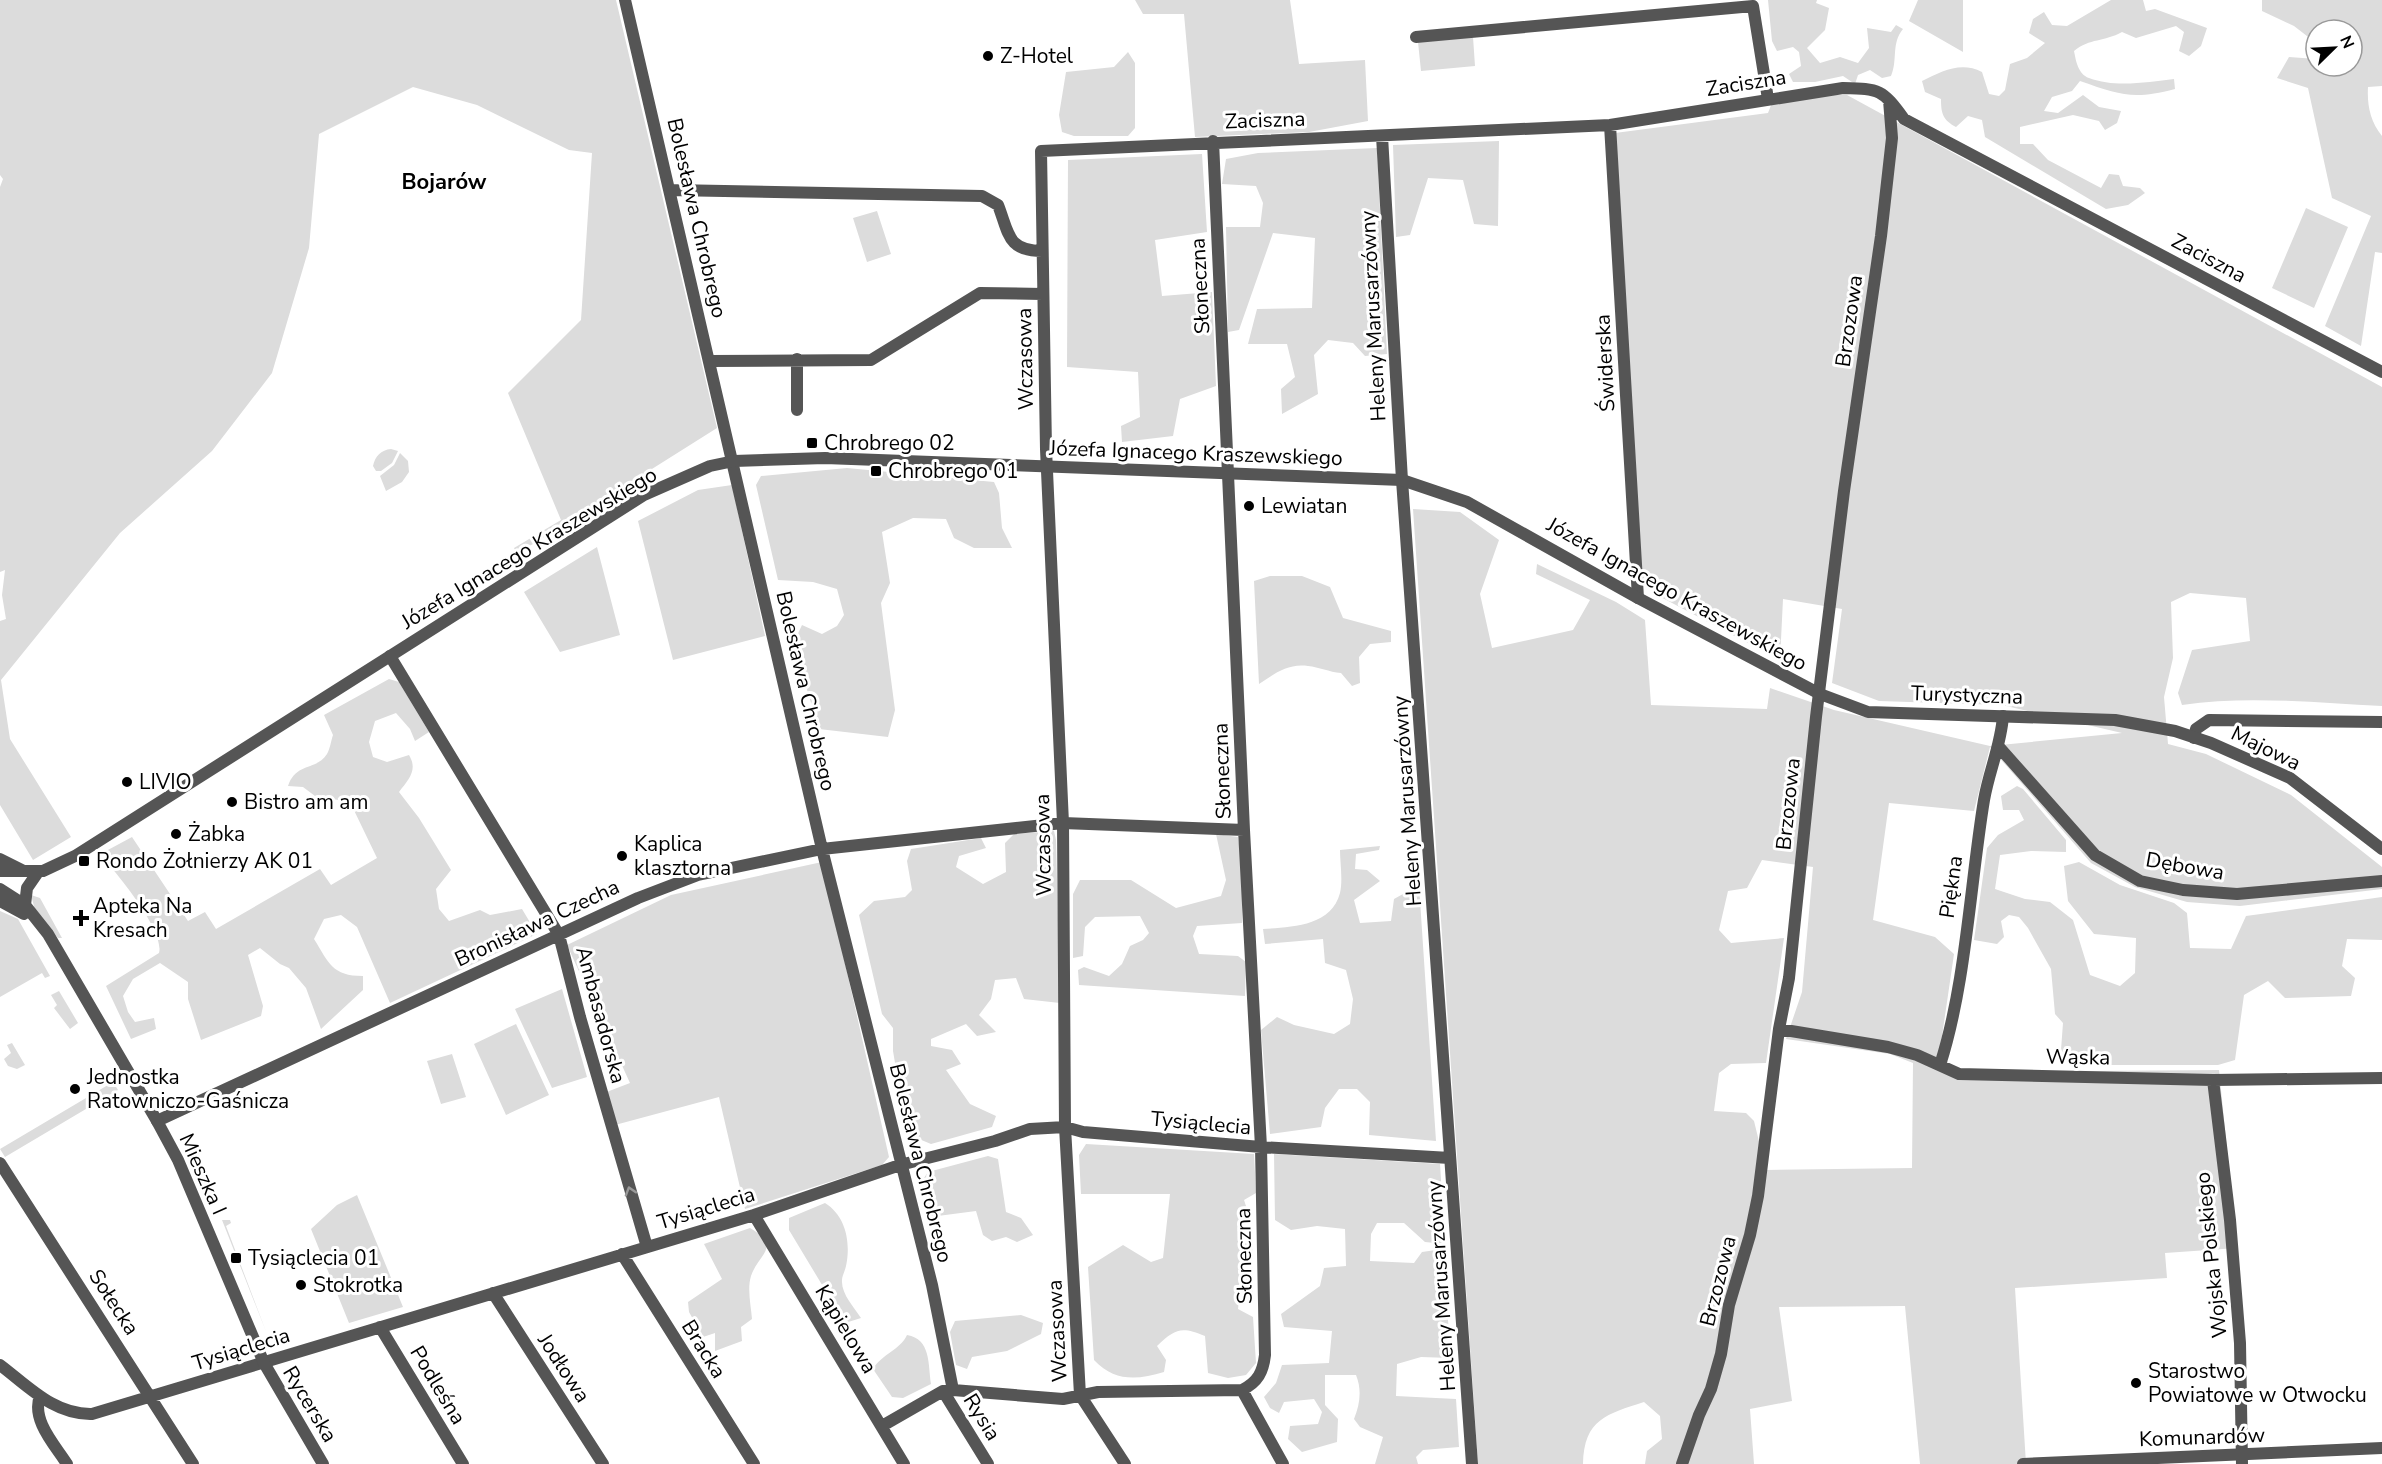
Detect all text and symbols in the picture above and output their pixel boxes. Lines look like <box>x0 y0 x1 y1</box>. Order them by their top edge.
north arrow <box>2304 18 2364 78</box>
text: N <box>2334 32 2359 52</box>
place label: Z-Hotel <box>1000 42 1074 70</box>
marker: Z-Hotel <box>981 49 995 63</box>
street label: Zaciszna <box>1704 63 1788 103</box>
street label: Zaciszna <box>1224 105 1306 135</box>
street label: Bolesława Chrobrego <box>660 115 734 321</box>
district label: Bojarów <box>401 167 487 197</box>
street label: Heleny Marusarzówny <box>1353 210 1393 422</box>
street label: Zaciszna <box>2167 227 2251 289</box>
street label: Słoneczna <box>1183 237 1217 335</box>
street label: Brzozowa <box>1829 273 1869 369</box>
street label: Wczasowa <box>1010 307 1040 411</box>
street label: Świderska <box>1588 313 1622 413</box>
place label: Chrobrego 02 <box>824 429 955 457</box>
street label: Józefa Ignacego Kraszewskiego <box>1048 434 1343 472</box>
marker: Chrobrego 02 <box>805 436 819 450</box>
place label: Chrobrego 01 <box>888 457 1019 485</box>
street label: Józefa Ignacego Kraszewskiego <box>395 460 662 636</box>
marker: Chrobrego 01 <box>869 464 883 478</box>
place label: Lewiatan <box>1261 492 1347 520</box>
marker: Lewiatan <box>1242 499 1256 513</box>
street label: Józefa Ignacego Kraszewskiego <box>1541 510 1812 677</box>
street label: Bolesława Chrobrego <box>769 588 843 794</box>
street label: Turystyczna <box>1910 679 2024 711</box>
street label: Heleny Marusarzówny <box>1386 695 1428 907</box>
street label: Majowa <box>2227 719 2305 777</box>
street label: Słoneczna <box>1206 722 1238 820</box>
street label: Brzozowa <box>1769 757 1807 851</box>
place label: LIVIO <box>139 768 192 796</box>
marker: LIVIO <box>120 775 134 789</box>
place label: Bistro am am <box>244 788 368 816</box>
street label: Wczasowa <box>1028 793 1058 897</box>
marker: Bistro am am <box>225 795 239 809</box>
place label: Żabka <box>188 820 245 848</box>
marker: Żabka <box>169 827 183 841</box>
place label: Kaplica klasztorna <box>634 830 731 882</box>
street label: Dębowa <box>2144 845 2226 887</box>
place label: Rondo Żołnierzy AK 01 <box>96 847 313 875</box>
marker: Kaplica klasztorna <box>615 849 629 863</box>
marker: Rondo Żołnierzy AK 01 <box>77 854 91 868</box>
street label: Piękna <box>1933 854 1969 920</box>
street label: Bronisława Czecha <box>450 873 624 973</box>
place label: Apteka Na Kresach <box>93 892 192 944</box>
marker: Apteka Na Kresach <box>74 911 88 925</box>
street label: Ambasadorska <box>569 943 633 1087</box>
street label: Wąska <box>2045 1042 2111 1072</box>
street label: Bolesława Chrobrego <box>883 1060 959 1266</box>
place label: Jednostka Ratowniczo-Gaśnicza <box>86 1063 289 1115</box>
marker: Jednostka Ratowniczo-Gaśnicza <box>68 1082 82 1096</box>
street label: Tysiąclecia <box>1150 1105 1252 1141</box>
street label: Mieszka I <box>173 1129 233 1219</box>
street label: Wojska Polskiego <box>2188 1171 2234 1339</box>
street label: Tysiąclecia <box>654 1180 758 1236</box>
street label: Heleny Marusarzówny <box>1420 1180 1462 1392</box>
one-way arrow <box>625 1186 637 1197</box>
street label: Słoneczna <box>1229 1208 1259 1304</box>
street label: Brzozowa <box>1693 1233 1743 1329</box>
place label: Tysiąclecia 01 <box>248 1244 379 1272</box>
marker: Tysiąclecia 01 <box>229 1251 243 1265</box>
street label: Sołecka <box>82 1264 146 1340</box>
place label: Stokrotka <box>313 1271 403 1299</box>
marker: Stokrotka <box>294 1278 308 1292</box>
street label: Kąpielowa <box>809 1279 883 1379</box>
street label: Wczasowa <box>1040 1279 1074 1383</box>
street label: Bracka <box>675 1314 733 1384</box>
street label: Tysiąclecia <box>189 1321 293 1377</box>
street label: Jodłowa <box>531 1327 597 1408</box>
street label: Podleśna <box>404 1340 472 1430</box>
place label: Starostwo Powiatowe w Otwocku <box>2148 1357 2367 1409</box>
street label: Rycerska <box>276 1361 344 1447</box>
marker: Starostwo Powiatowe w Otwocku <box>2129 1376 2143 1390</box>
street label: Rysia <box>957 1388 1007 1446</box>
street label: Komunardów <box>2138 1421 2266 1453</box>

